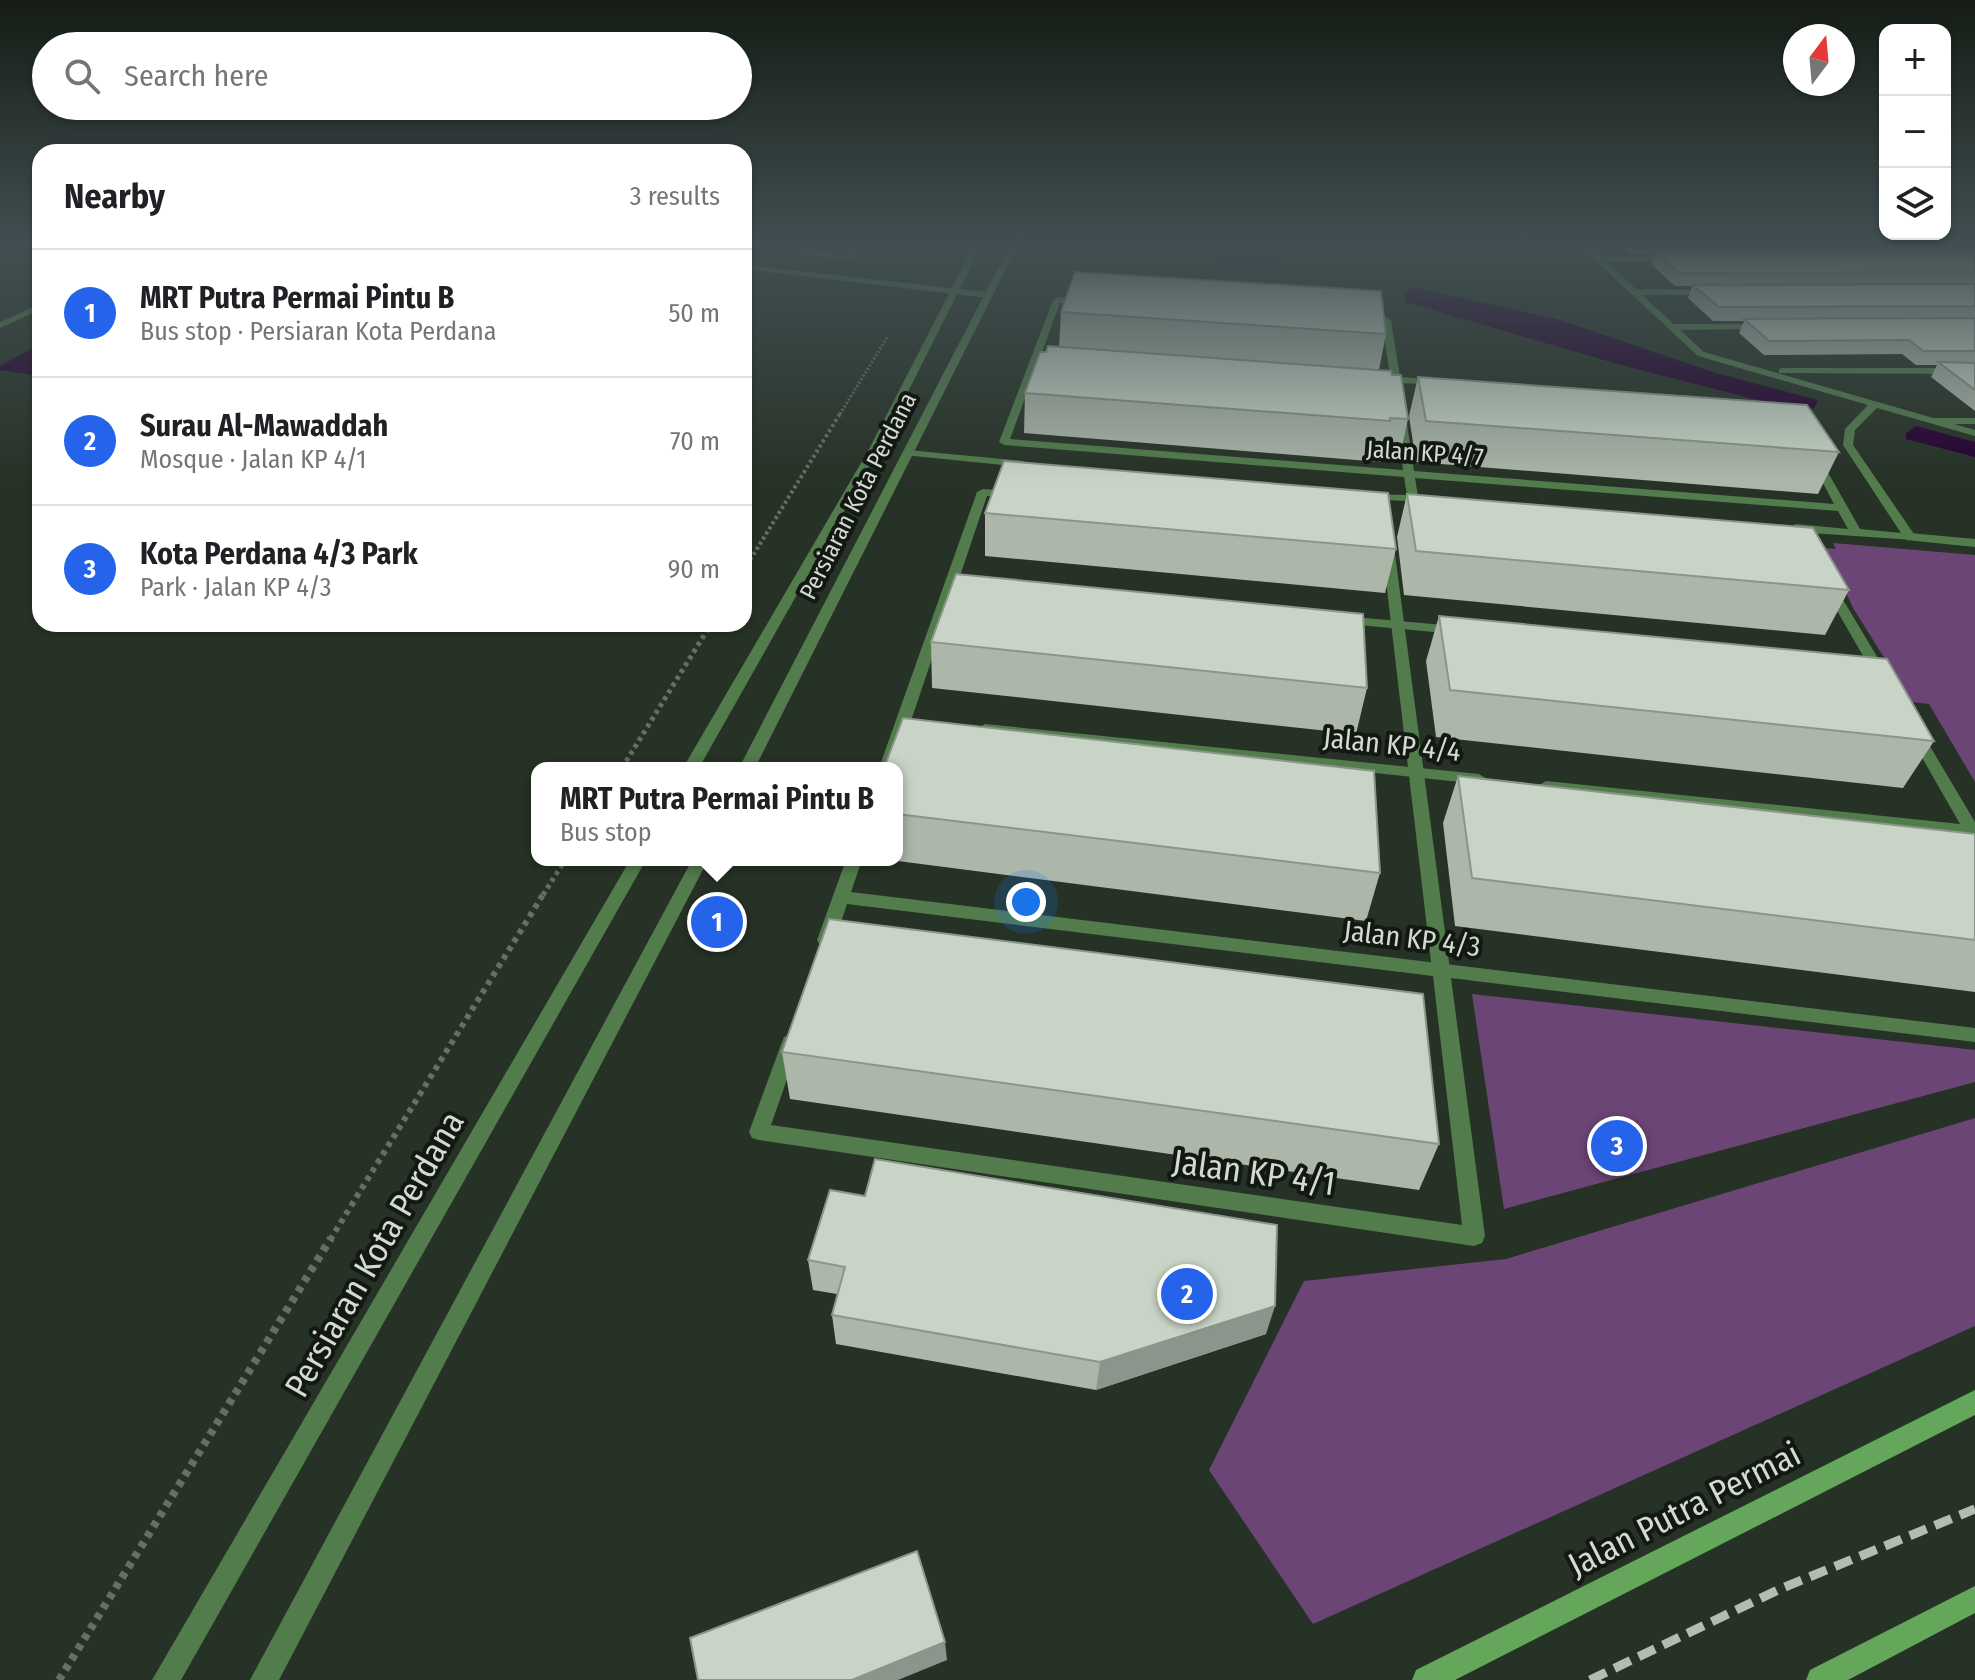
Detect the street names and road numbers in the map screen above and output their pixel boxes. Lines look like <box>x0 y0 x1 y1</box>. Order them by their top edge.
street label: Persiaran Kota Perdana <box>794 388 922 604</box>
street label: Jalan KP 4/7 <box>1366 435 1485 471</box>
street label: Jalan KP 4/4 <box>1322 721 1462 768</box>
street label: Jalan KP 4/3 <box>1342 914 1482 963</box>
street label: Persiaran Kota Perdana <box>276 1104 473 1404</box>
street label: Jalan KP 4/1 <box>1170 1141 1338 1204</box>
street label: Jalan Putra Permai <box>1561 1433 1807 1586</box>

